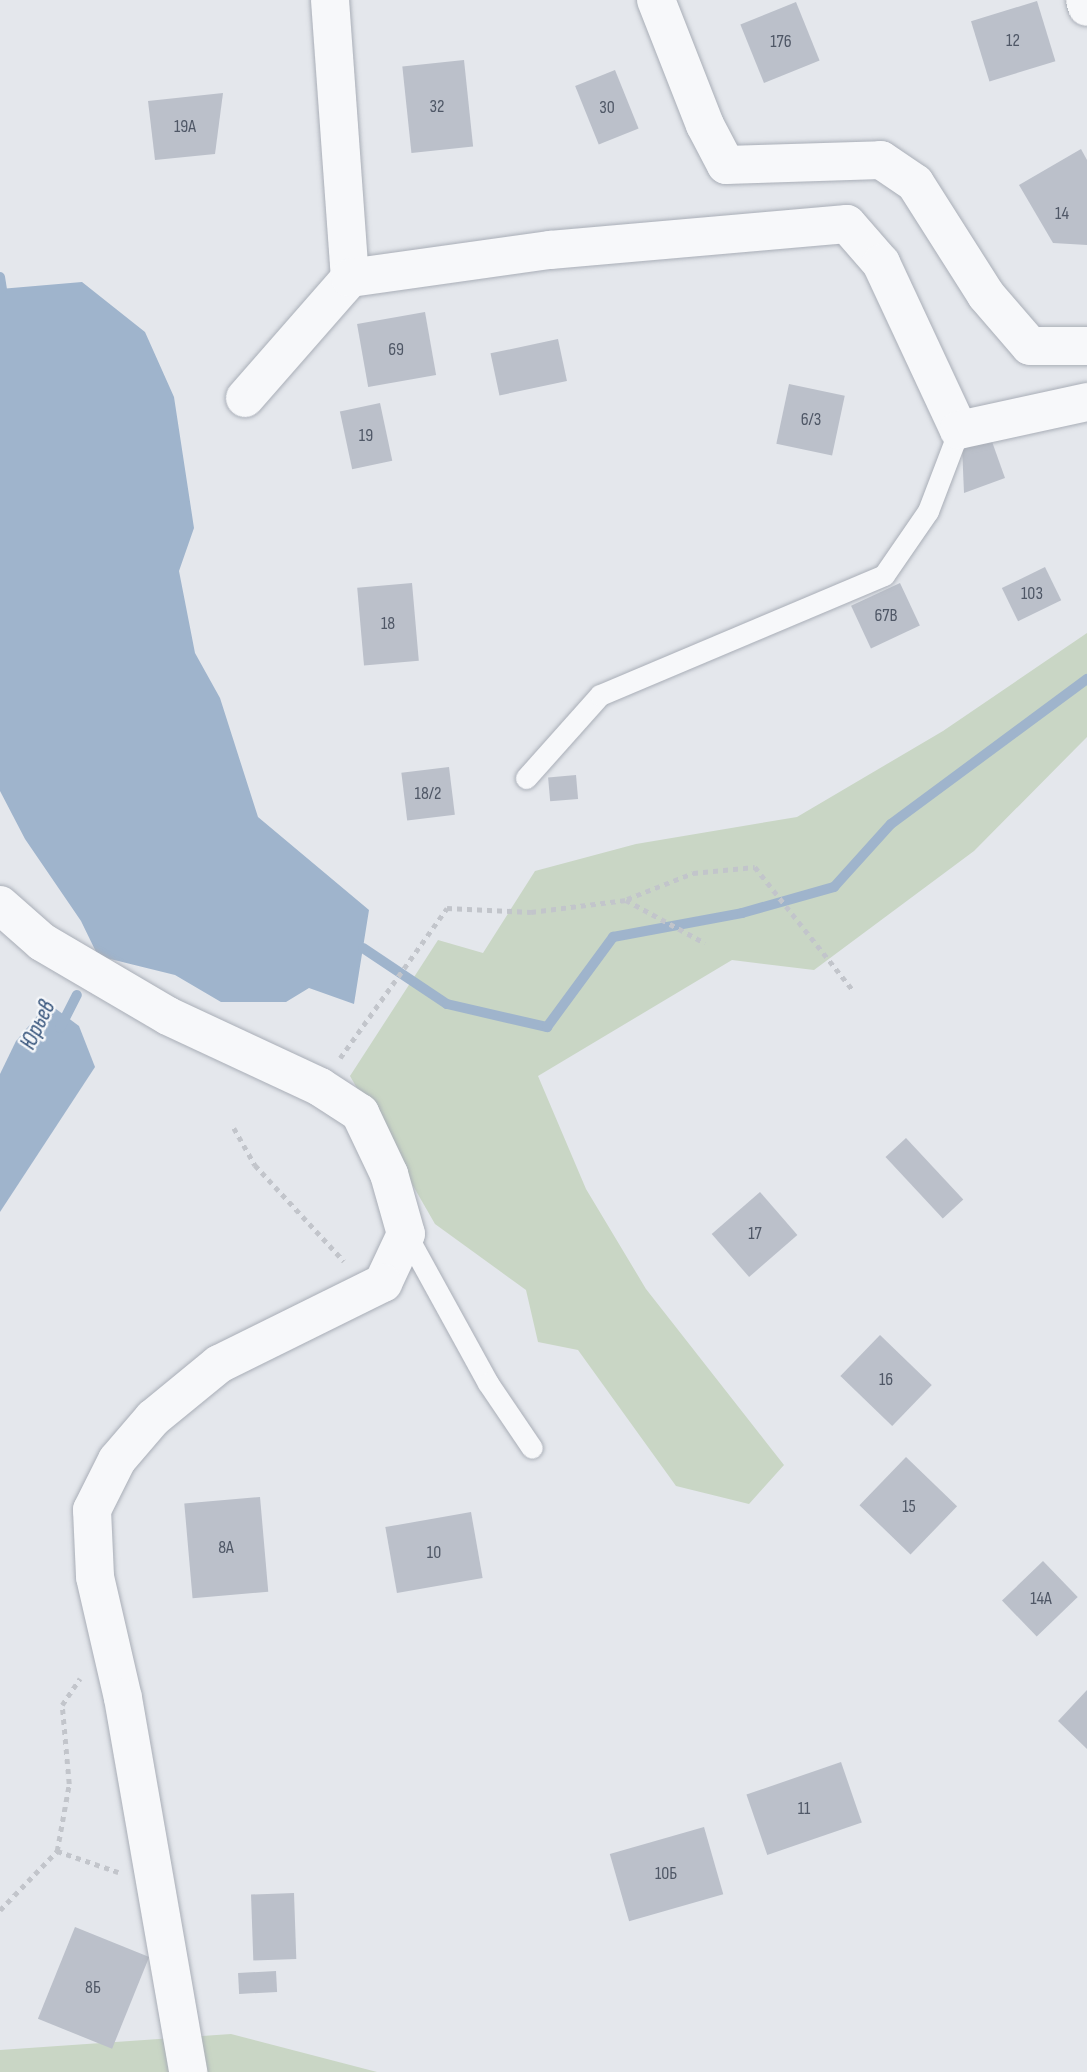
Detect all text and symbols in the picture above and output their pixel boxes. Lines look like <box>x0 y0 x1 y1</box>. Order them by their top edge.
house number: 12 <box>1006 30 1020 52</box>
house number: 176 <box>770 31 792 53</box>
house number: 32 <box>430 96 444 118</box>
house number: 30 <box>599 97 615 119</box>
house number: 19А <box>174 116 196 138</box>
house number: 14 <box>1055 203 1069 225</box>
house number: 69 <box>388 339 404 361</box>
house number: 6/3 <box>801 409 821 431</box>
house number: 19 <box>359 425 373 447</box>
house number: 103 <box>1021 583 1043 605</box>
house number: 67В <box>874 605 898 627</box>
house number: 18 <box>381 613 395 635</box>
house number: 18/2 <box>415 783 441 805</box>
water label: Юрьев <box>14 996 62 1054</box>
house number: 17 <box>748 1223 762 1245</box>
house number: 16 <box>879 1369 893 1391</box>
house number: 15 <box>902 1496 916 1518</box>
house number: 8А <box>218 1537 234 1559</box>
house number: 10 <box>427 1542 441 1564</box>
house number: 14А <box>1030 1588 1052 1610</box>
house number: 11 <box>798 1798 810 1820</box>
house number: 10Б <box>655 1863 677 1885</box>
house number: 8Б <box>85 1977 101 1999</box>

